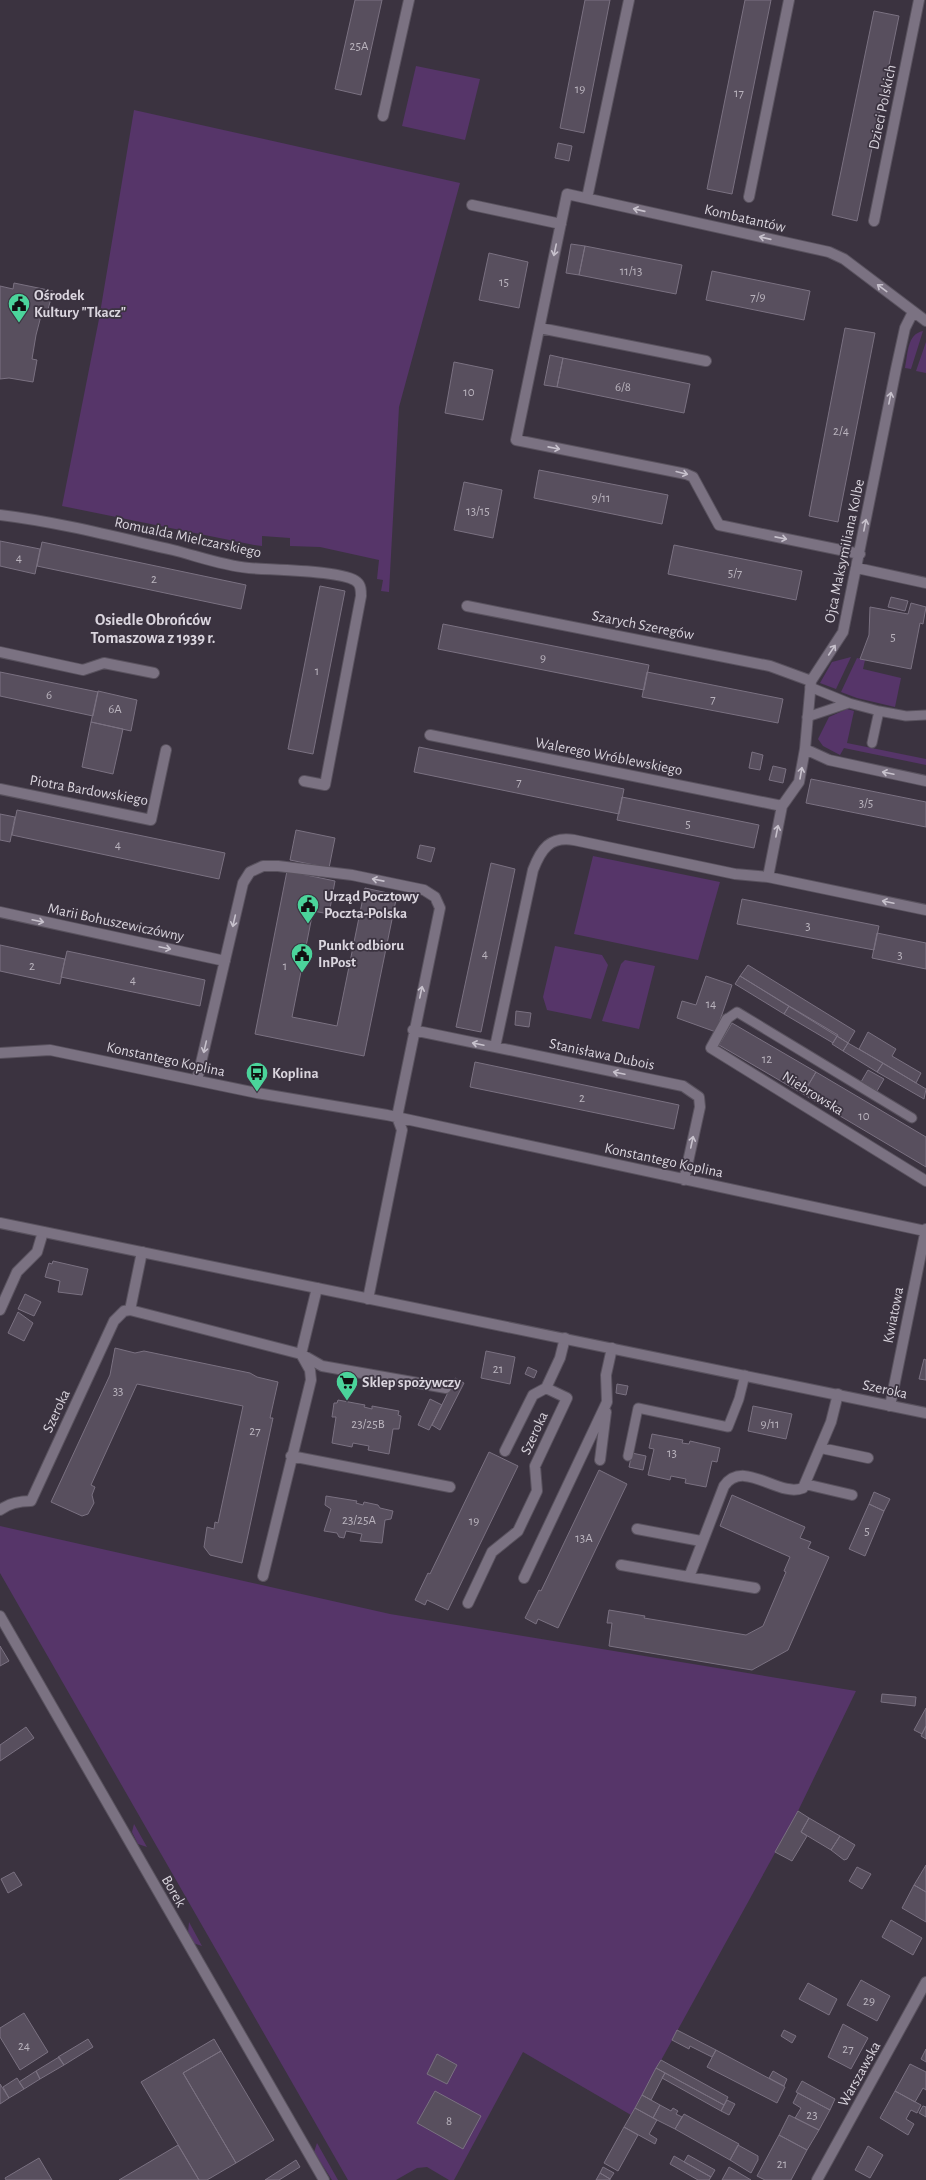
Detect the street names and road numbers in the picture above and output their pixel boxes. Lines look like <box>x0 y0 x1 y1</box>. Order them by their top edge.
street label: Dzieci Polskich <box>866 63 899 151</box>
street label: Kombatantów <box>703 202 787 235</box>
street label: Ojca Maksymiliana Kolbe <box>822 478 867 624</box>
street label: Romualda Mielczarskiego <box>113 515 263 560</box>
street label: Szarych Szeregów <box>591 608 695 643</box>
street label: Walerego Wróblewskiego <box>534 735 684 778</box>
street label: Piotra Bardowskiego <box>29 773 149 808</box>
street label: Marii Bohuszewiczówny <box>46 901 186 944</box>
street label: Stanisława Dubois <box>548 1036 656 1073</box>
street label: Konstantego Koplina <box>105 1040 227 1079</box>
street label: Niebrowska <box>779 1069 846 1118</box>
street label: Konstantego Koplina <box>603 1141 725 1180</box>
street label: Kwiatowa <box>881 1286 906 1345</box>
street label: Szeroka <box>861 1377 909 1402</box>
street label: Szeroka <box>40 1387 73 1435</box>
street label: Szeroka <box>518 1409 551 1457</box>
street label: Borek <box>159 1873 189 1910</box>
street label: Warszawska <box>835 2039 883 2109</box>

